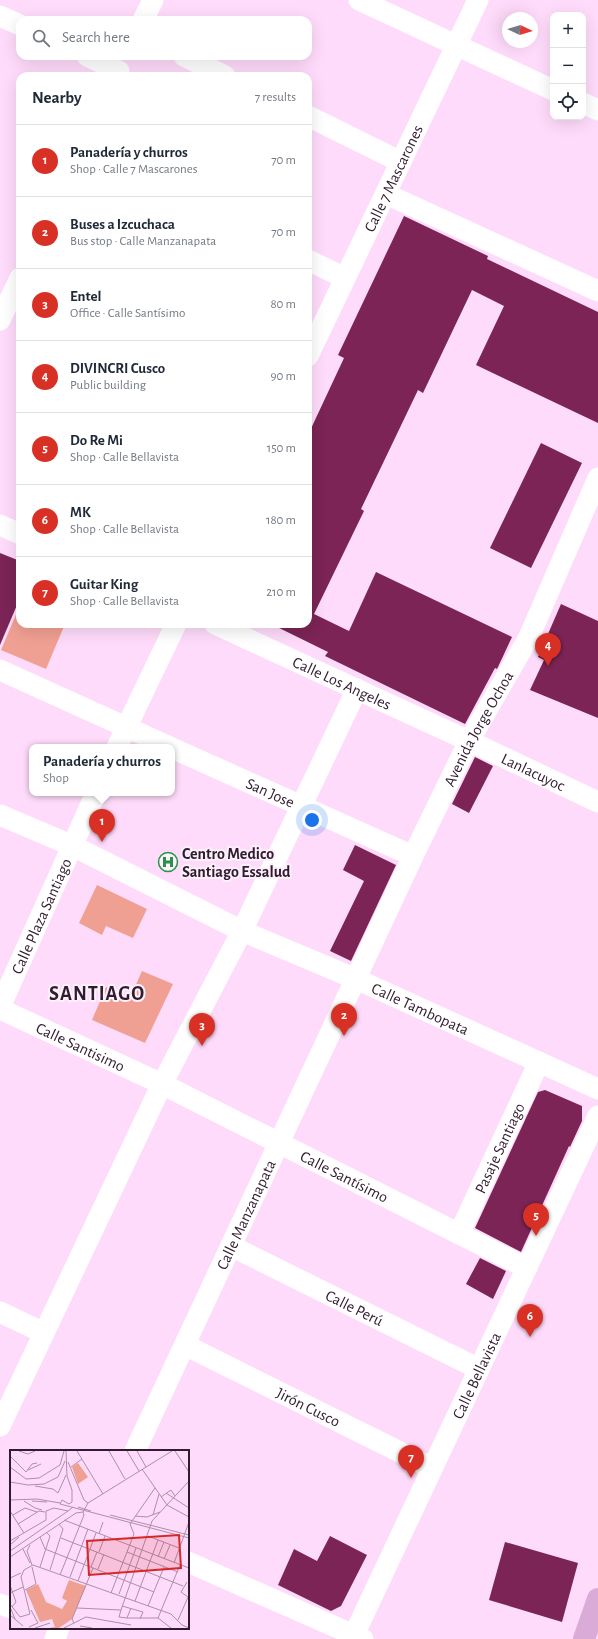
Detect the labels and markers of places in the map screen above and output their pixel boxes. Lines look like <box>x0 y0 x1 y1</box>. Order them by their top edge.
pin: 4 <box>535 633 561 666</box>
pin: 1 <box>89 809 115 842</box>
place label: Centro Medico Santiago Essalud <box>182 846 291 880</box>
hospital icon: Centro Medico Santiago Essalud <box>157 851 179 873</box>
pin: 2 <box>331 1003 357 1036</box>
pin: 3 <box>189 1013 215 1046</box>
pin: 5 <box>523 1203 549 1236</box>
pin: 6 <box>517 1304 543 1337</box>
pin: 7 <box>398 1445 424 1478</box>

